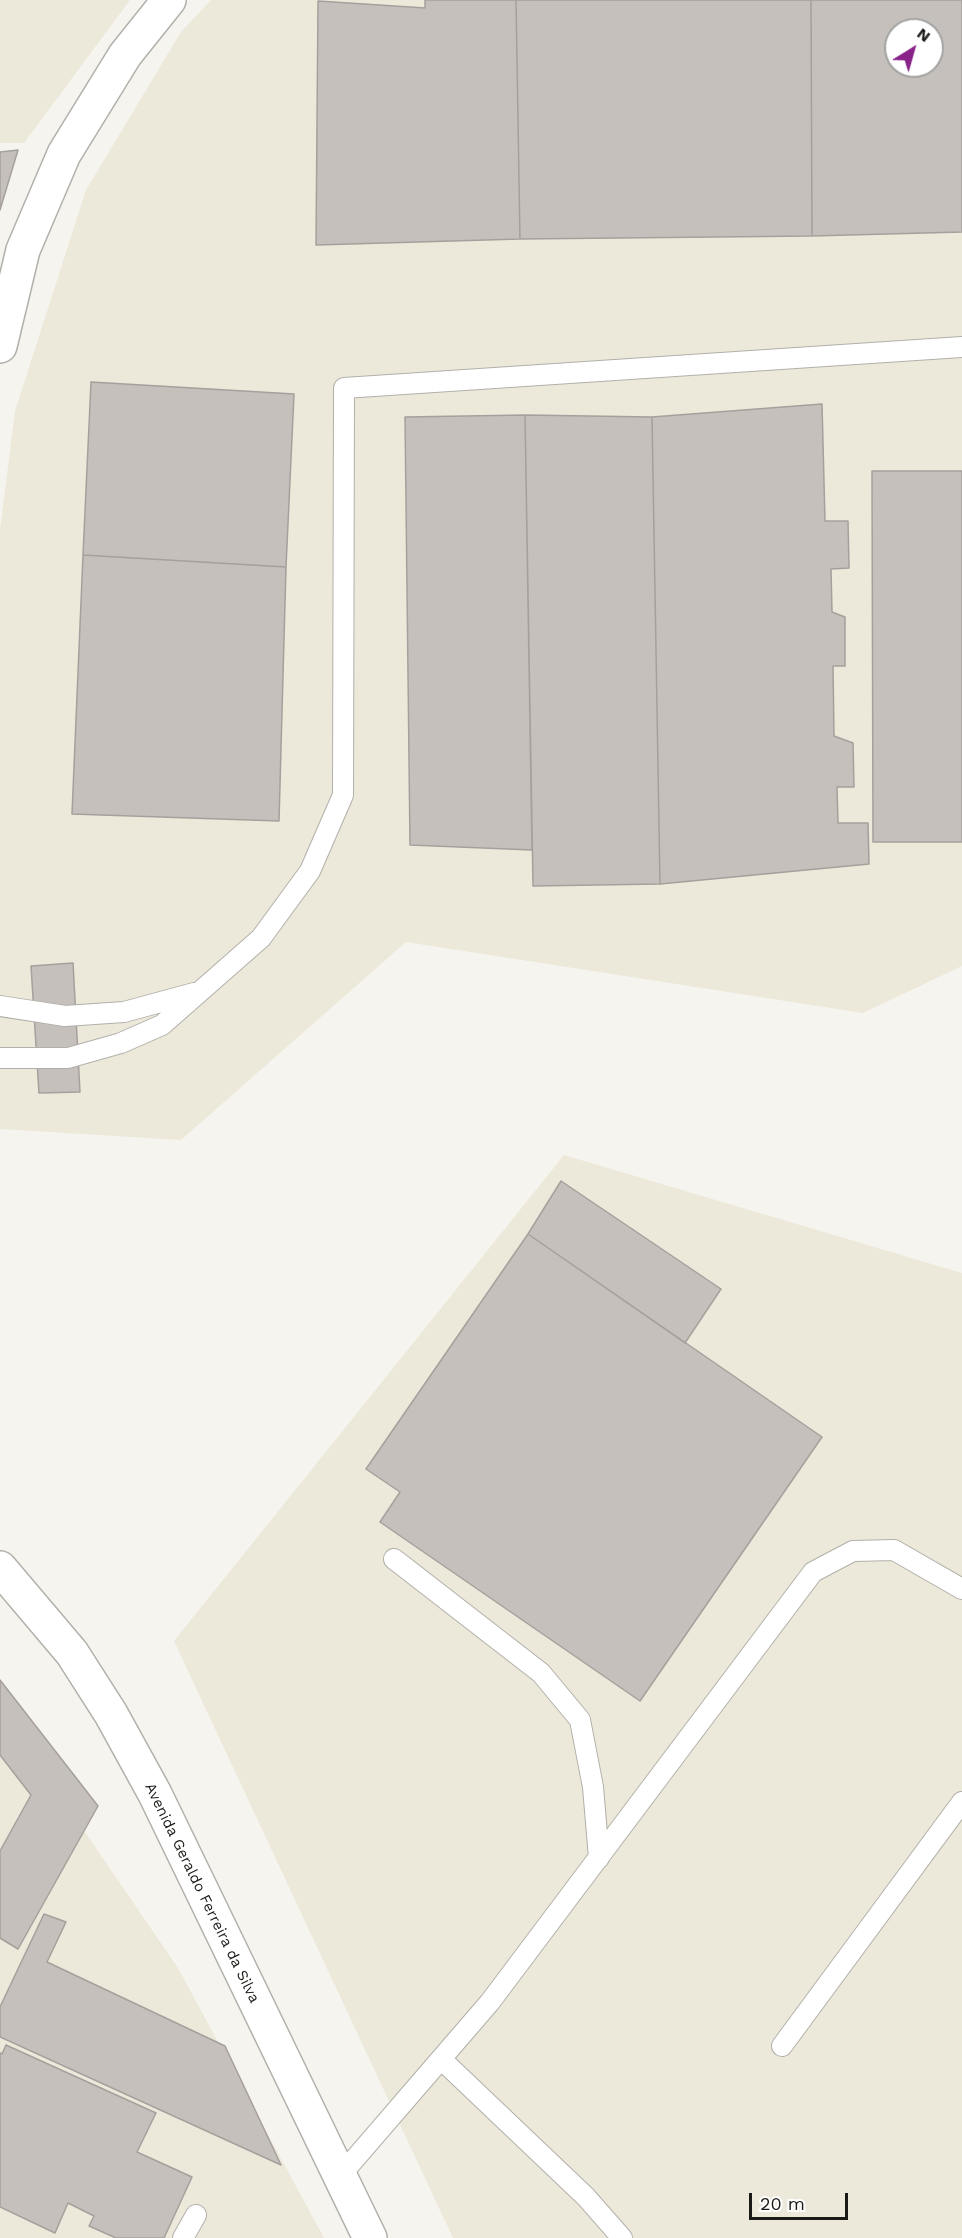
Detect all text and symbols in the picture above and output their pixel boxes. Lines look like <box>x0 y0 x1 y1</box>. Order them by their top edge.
north arrow <box>884 18 944 78</box>
text: N <box>913 24 934 46</box>
street label: Avenida Geraldo Ferreira da Silva <box>141 1780 263 2006</box>
scale bar <box>752 2181 851 2219</box>
text: 20 m <box>760 2193 805 2214</box>

